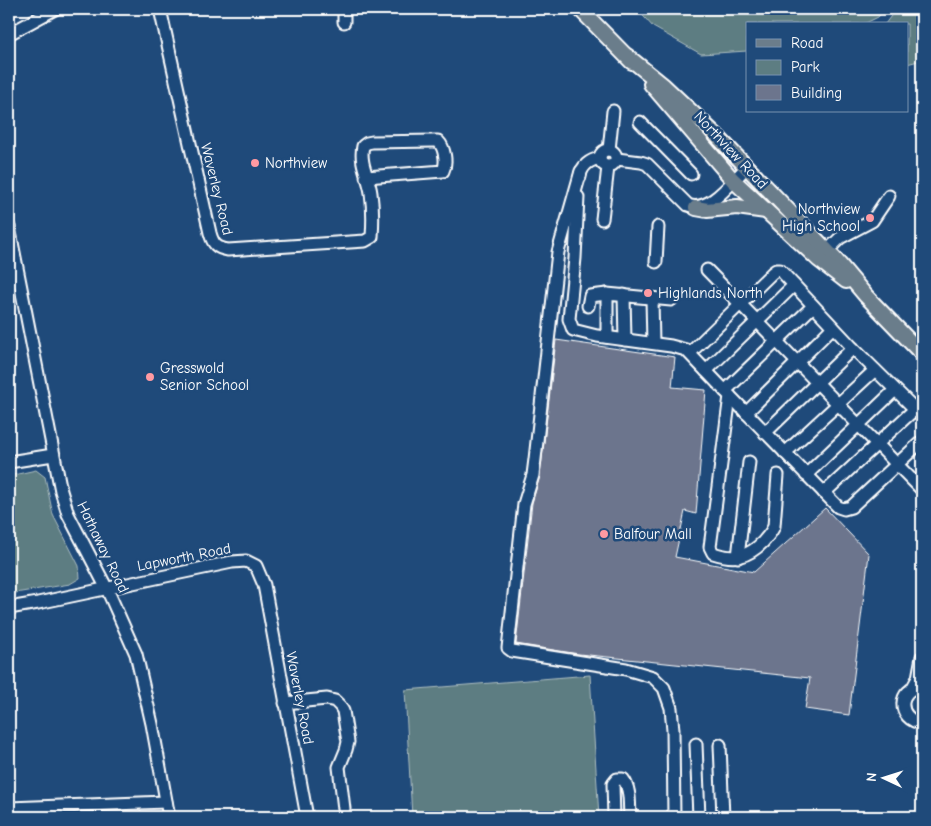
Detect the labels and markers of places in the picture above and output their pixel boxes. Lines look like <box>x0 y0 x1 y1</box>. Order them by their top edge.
place label: Northview <box>265 154 327 172</box>
marker: Northview <box>249 157 261 169</box>
place label: Northview High School <box>782 200 860 235</box>
marker: Northview High School <box>864 212 876 224</box>
place label: Highlands North <box>658 284 763 302</box>
marker: Highlands North <box>642 287 654 299</box>
place label: Gresswold Senior School <box>160 359 249 394</box>
marker: Gresswold Senior School <box>144 371 156 383</box>
place label: Balfour Mall <box>614 525 692 543</box>
marker: Balfour Mall <box>598 528 610 540</box>

